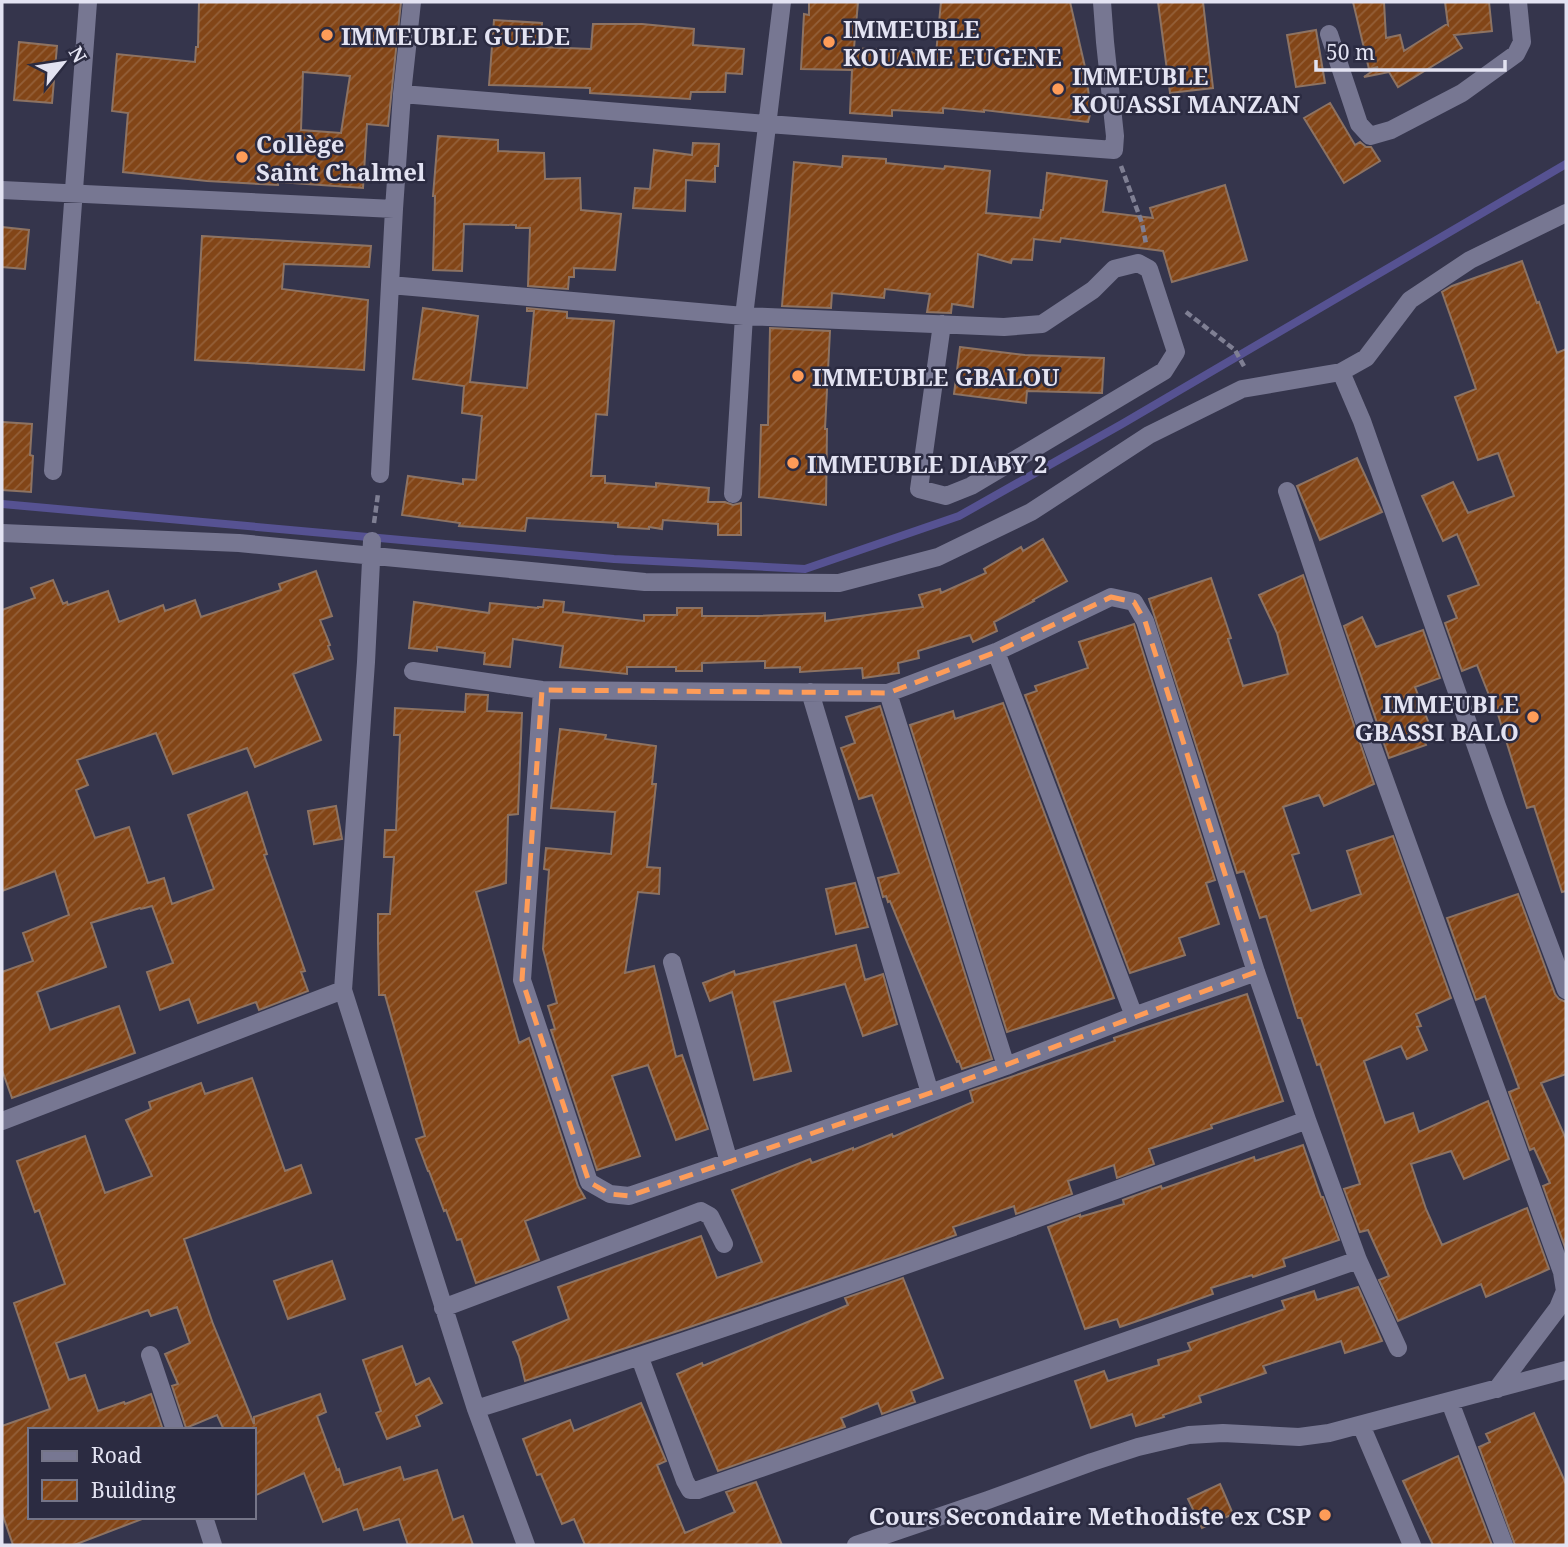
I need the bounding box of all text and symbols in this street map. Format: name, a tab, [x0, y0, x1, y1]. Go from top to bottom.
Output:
place label: IMMEUBLE KOUAME EUGENE	[843, 12, 1062, 73]
place label: IMMEUBLE GUEDE	[341, 19, 570, 52]
marker: IMMEUBLE GUEDE	[319, 27, 335, 43]
north arrow	[28, 28, 98, 98]
scale bar	[1316, 28, 1505, 72]
marker: IMMEUBLE KOUAME EUGENE	[821, 34, 837, 50]
text: 50 m	[1326, 38, 1375, 66]
text: N	[63, 42, 93, 68]
place label: IMMEUBLE KOUASSI MANZAN	[1072, 59, 1300, 120]
marker: IMMEUBLE KOUASSI MANZAN	[1050, 81, 1066, 97]
place label: Collège Saint Chalmel	[256, 127, 426, 188]
marker: Collège Saint Chalmel	[234, 149, 250, 165]
place label: IMMEUBLE GBALOU	[812, 360, 1059, 393]
marker: IMMEUBLE GBALOU	[790, 368, 806, 384]
place label: IMMEUBLE DIABY 2	[807, 447, 1047, 480]
marker: IMMEUBLE DIABY 2	[785, 455, 801, 471]
place label: IMMEUBLE GBASSI BALO	[1355, 687, 1519, 748]
marker: IMMEUBLE GBASSI BALO	[1525, 709, 1541, 725]
legend	[28, 1428, 256, 1519]
text: Road	[91, 1441, 142, 1469]
text: Building	[91, 1476, 176, 1504]
place label: Cours Secondaire Methodiste ex CSP	[869, 1499, 1311, 1532]
marker: Cours Secondaire Methodiste ex CSP	[1317, 1507, 1333, 1523]

